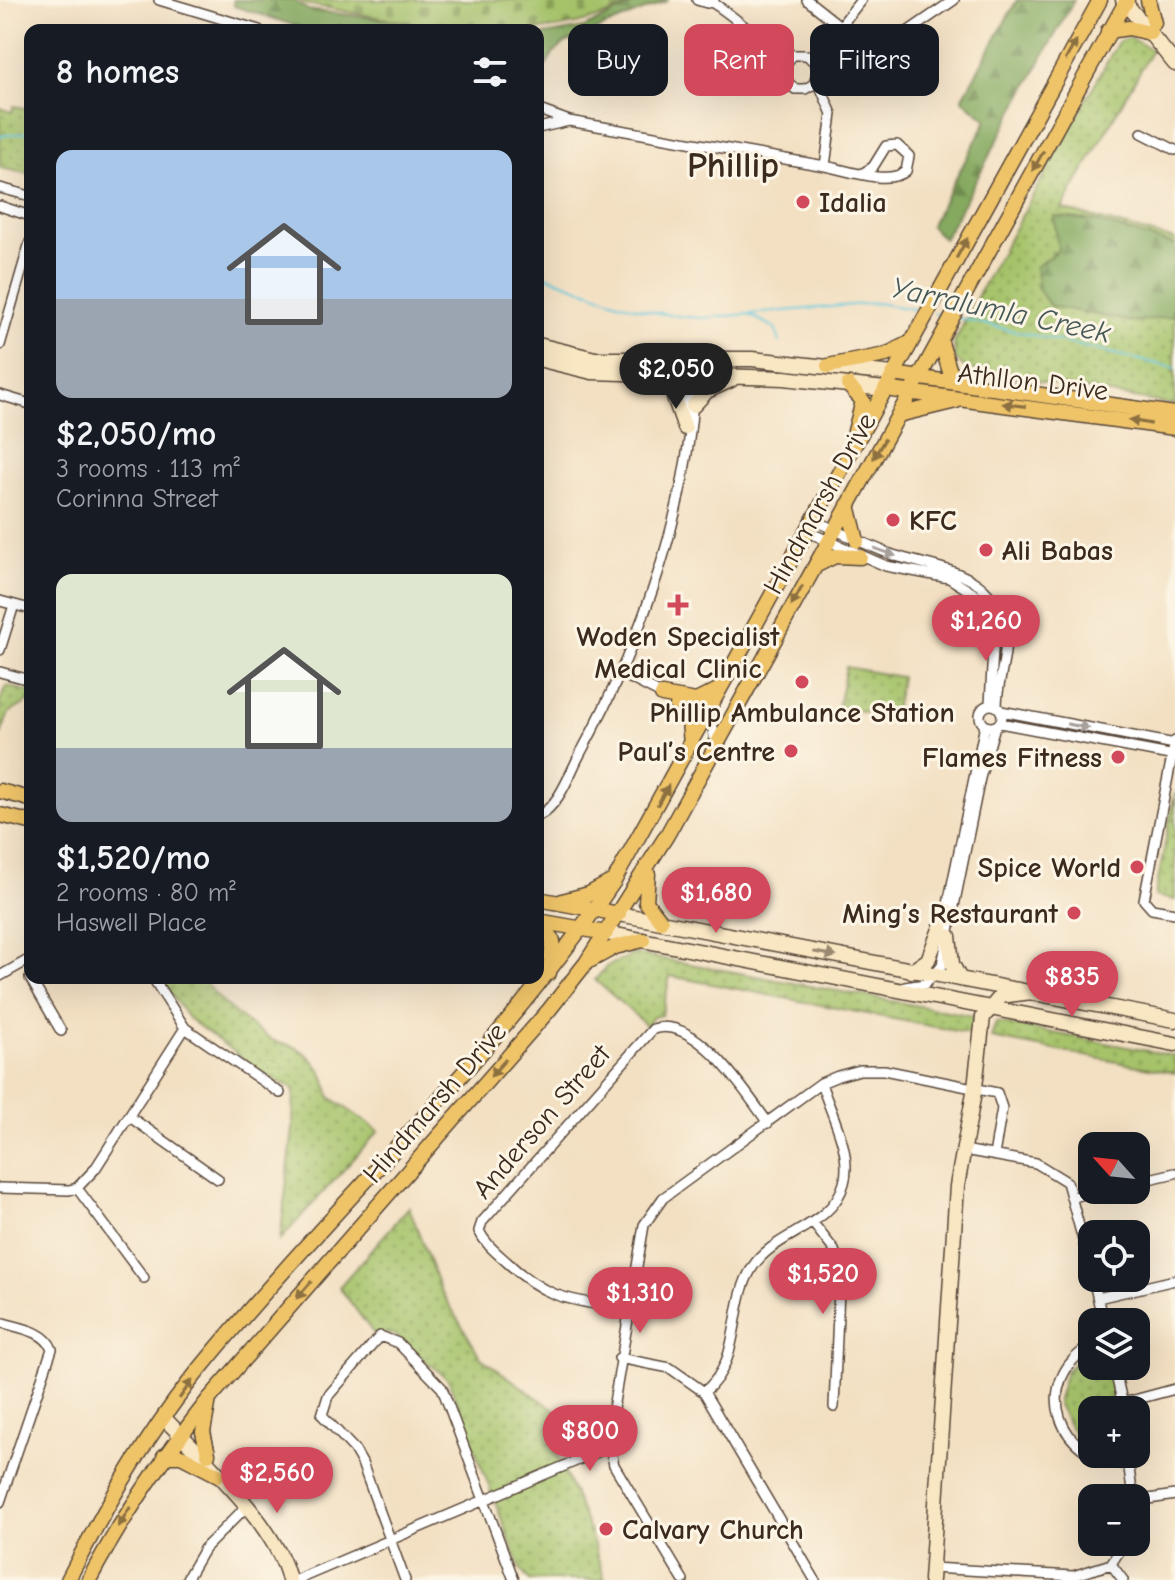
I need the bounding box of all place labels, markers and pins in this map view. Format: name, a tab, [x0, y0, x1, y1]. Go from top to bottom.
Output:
place label: Idalia	[819, 187, 887, 219]
marker: Idalia	[794, 193, 812, 211]
pin: $2,050	[611, 343, 741, 411]
place label: KFC	[909, 505, 957, 537]
marker: KFC	[884, 511, 902, 529]
place label: Ali Babas	[1002, 535, 1113, 567]
marker: Ali Babas	[977, 541, 995, 559]
marker: Woden Specialist Medical Clinic	[667, 594, 689, 616]
pin: $1,260	[921, 595, 1051, 663]
place label: Woden Specialist Medical Clinic	[577, 621, 780, 685]
marker: Phillip Ambulance Station	[793, 673, 811, 691]
place label: Phillip Ambulance Station	[649, 697, 955, 729]
place label: Paul’s Centre	[617, 736, 775, 768]
marker: Paul’s Centre	[782, 742, 800, 760]
place label: Flames Fitness	[922, 742, 1102, 774]
marker: Flames Fitness	[1109, 748, 1127, 766]
place label: Spice World	[978, 852, 1121, 884]
marker: Spice World	[1128, 858, 1146, 876]
pin: $1,680	[651, 867, 781, 935]
place label: Ming’s Restaurant	[842, 898, 1059, 930]
marker: Ming’s Restaurant	[1065, 904, 1083, 922]
pin: $835	[1025, 951, 1119, 1019]
pin: $1,520	[758, 1248, 888, 1316]
pin: $1,310	[575, 1267, 705, 1335]
pin: $800	[543, 1405, 637, 1473]
pin: $2,560	[212, 1447, 342, 1515]
place label: Calvary Church	[622, 1514, 804, 1546]
marker: Calvary Church	[597, 1520, 615, 1538]

